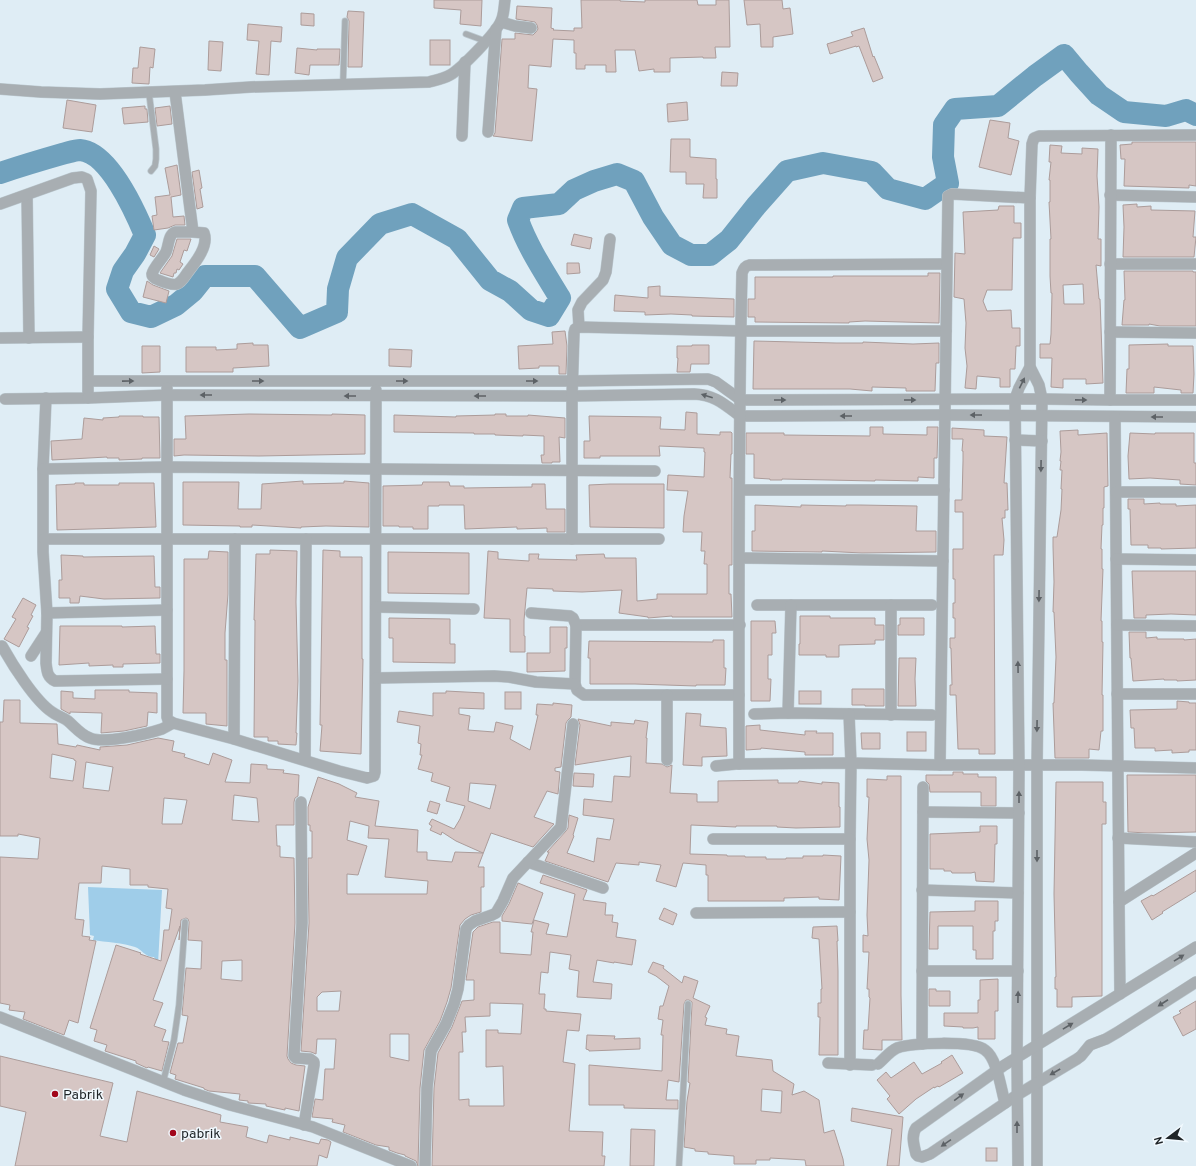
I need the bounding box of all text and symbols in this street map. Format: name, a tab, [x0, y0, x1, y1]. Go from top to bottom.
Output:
one-way arrow	[1019, 377, 1025, 388]
one-way arrow	[122, 378, 135, 384]
one-way arrow	[252, 378, 265, 384]
one-way arrow	[396, 378, 409, 384]
one-way arrow	[526, 378, 539, 384]
one-way arrow	[199, 392, 212, 398]
one-way arrow	[343, 393, 356, 399]
one-way arrow	[473, 393, 486, 399]
one-way arrow	[701, 393, 713, 399]
one-way arrow	[904, 396, 916, 403]
one-way arrow	[774, 397, 787, 403]
one-way arrow	[1075, 397, 1088, 403]
one-way arrow	[969, 412, 982, 418]
one-way arrow	[839, 413, 852, 419]
one-way arrow	[1150, 414, 1163, 420]
one-way arrow	[1038, 460, 1044, 473]
one-way arrow	[1036, 590, 1042, 603]
one-way arrow	[1015, 660, 1021, 673]
one-way arrow	[1034, 720, 1041, 732]
one-way arrow	[1016, 790, 1022, 803]
one-way arrow	[1034, 850, 1040, 863]
one-way arrow	[1174, 954, 1184, 962]
one-way arrow	[1014, 991, 1021, 1003]
one-way arrow	[1158, 999, 1168, 1007]
one-way arrow	[1062, 1023, 1074, 1030]
one-way arrow	[1049, 1069, 1061, 1076]
place label: Pabrik	[63, 1087, 103, 1104]
marker: Pabrik	[50, 1089, 60, 1099]
one-way arrow	[954, 1093, 965, 1101]
north arrow	[1148, 1118, 1188, 1158]
one-way arrow	[1014, 1121, 1021, 1133]
place label: pabrik	[181, 1126, 221, 1143]
marker: pabrik	[168, 1128, 178, 1138]
text: N	[1152, 1135, 1167, 1146]
one-way arrow	[941, 1139, 951, 1147]

